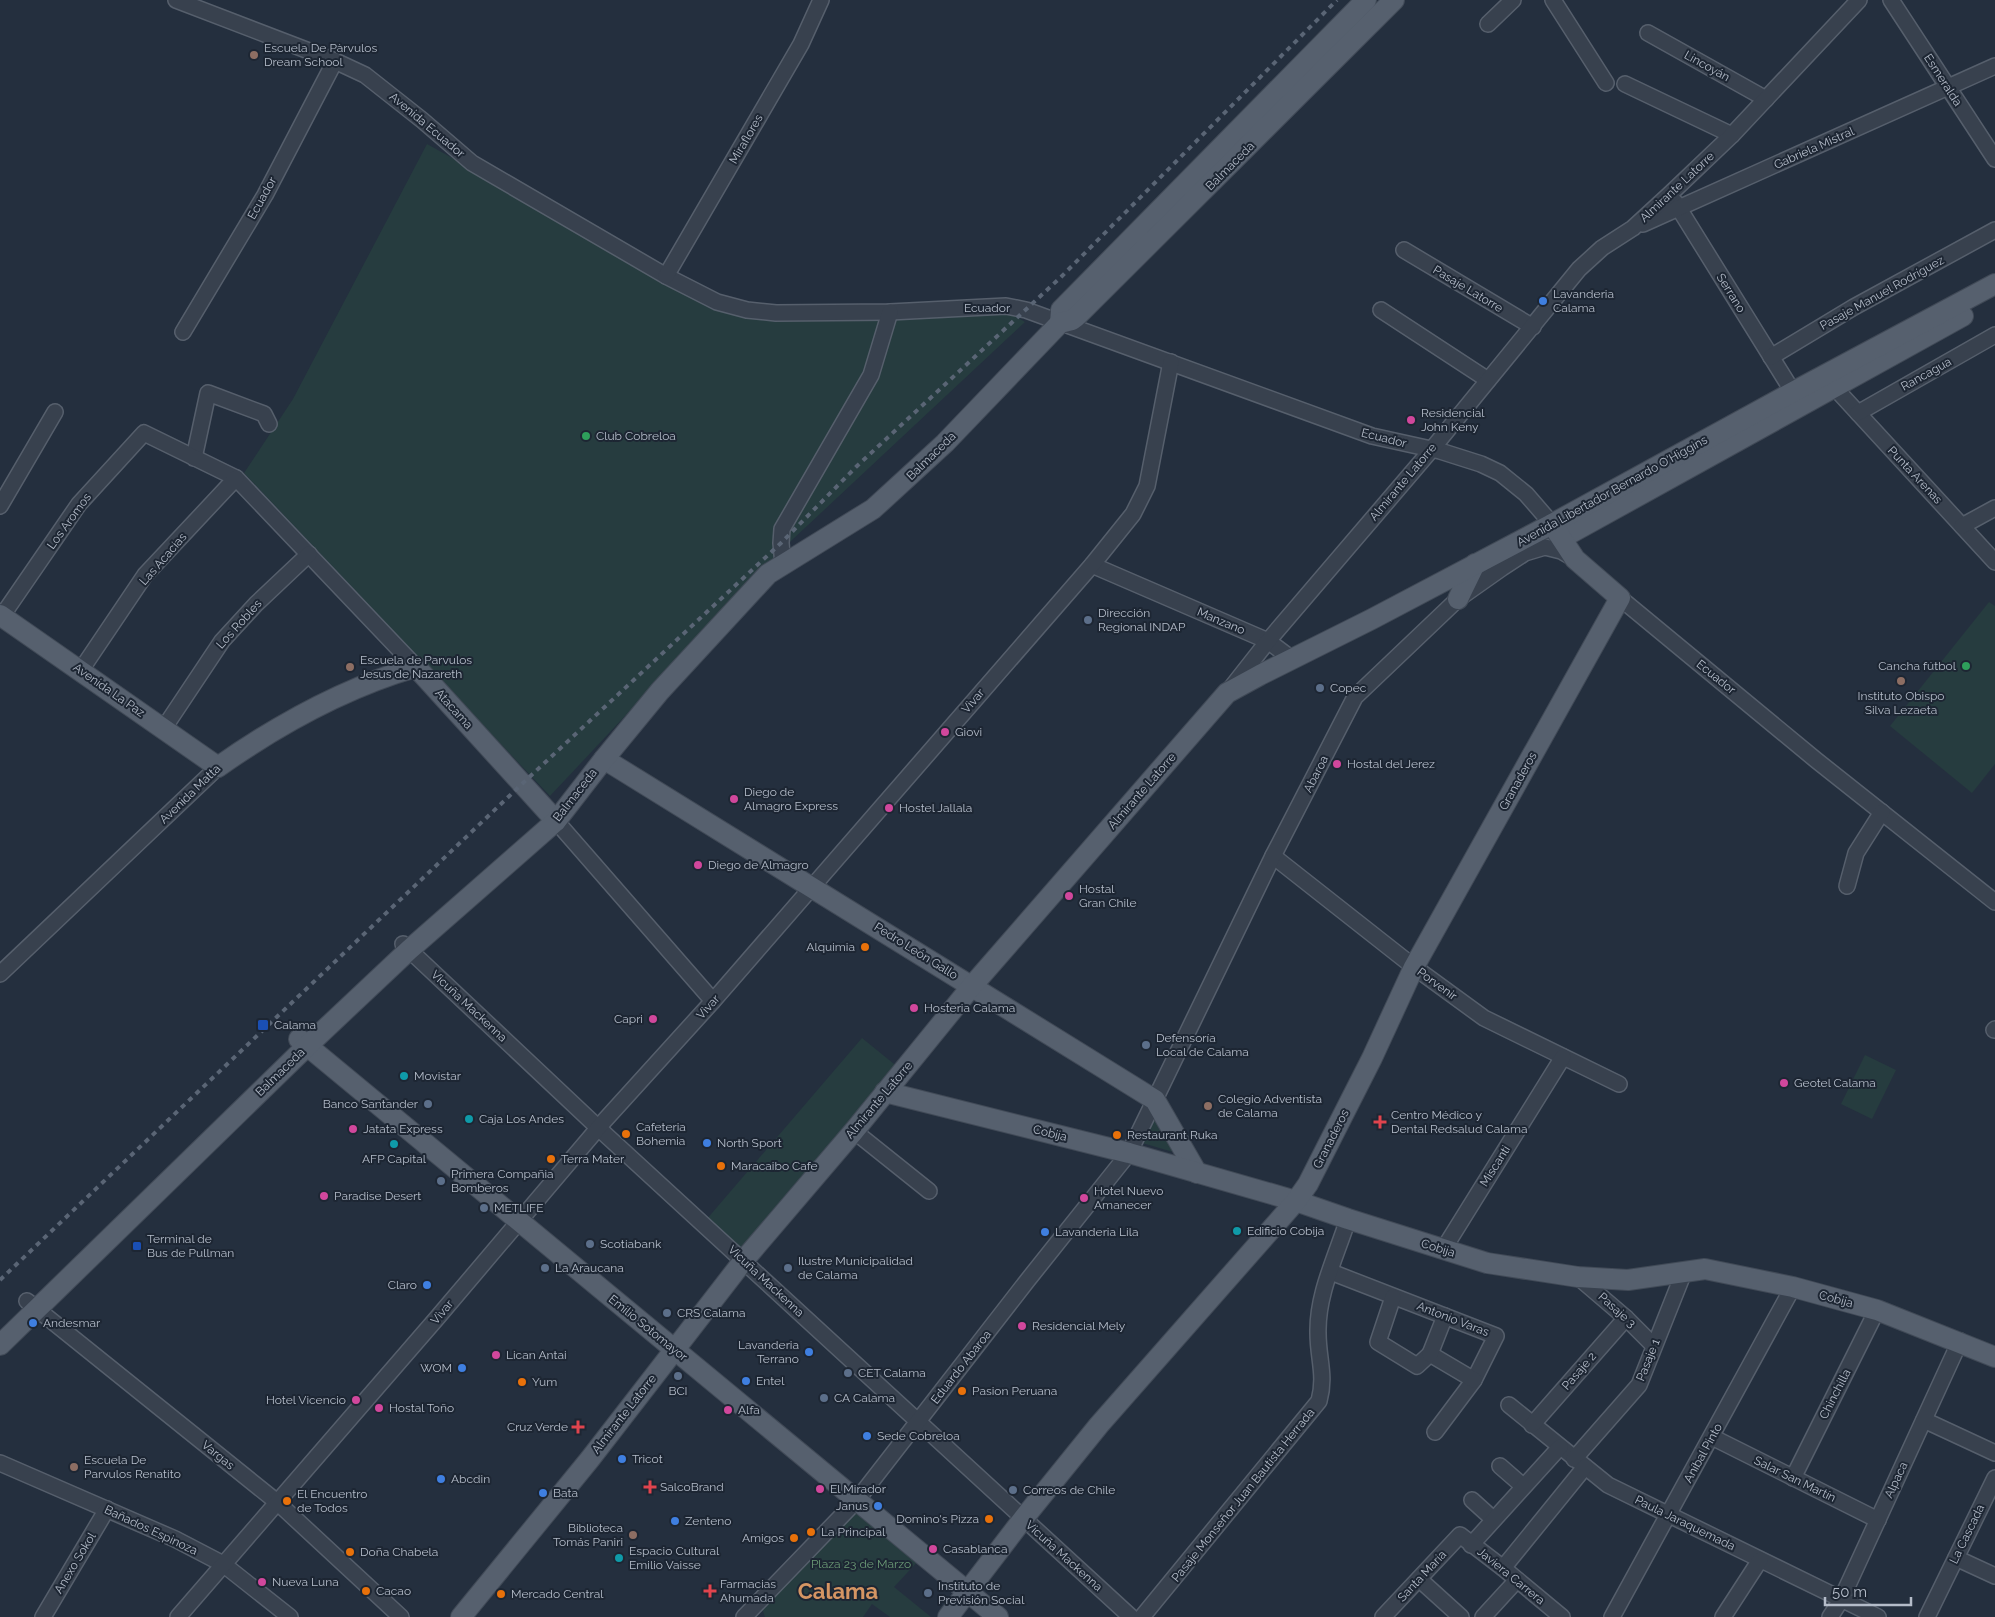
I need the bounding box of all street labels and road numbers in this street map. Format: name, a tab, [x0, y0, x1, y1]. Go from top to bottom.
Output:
street label: Lincoyán	[1682, 48, 1732, 84]
street label: Esmeralda	[1921, 51, 1965, 109]
street label: Avenida Ecuador	[387, 89, 468, 161]
street label: Miraflores	[726, 112, 766, 166]
street label: Gabriela Mistral	[1772, 124, 1857, 172]
street label: Balmaceda	[1203, 139, 1257, 193]
street label: Almirante Latorre	[1637, 149, 1717, 225]
street label: Ecuador	[245, 174, 280, 222]
street label: Pasaje Manuel Rodríguez	[1818, 253, 1947, 333]
street label: Pasaje Latorre	[1431, 263, 1505, 315]
street label: Serrano	[1714, 271, 1748, 315]
street label: Ecuador	[964, 301, 1011, 315]
street label: Rancagua	[1898, 354, 1954, 394]
street label: Ecuador	[1360, 426, 1409, 451]
street label: Balmaceda	[903, 429, 959, 483]
street label: Avenida Libertador Bernardo O'Higgins	[1514, 433, 1710, 549]
street label: Almirante Latorre	[1367, 441, 1439, 523]
street label: Punta Arenas	[1885, 443, 1945, 507]
street label: Los Aromos	[44, 490, 94, 552]
street label: Las Acacias	[137, 530, 190, 588]
street label: Los Robles	[213, 596, 265, 651]
street label: Manzano	[1195, 605, 1247, 637]
street label: Ecuador	[1694, 657, 1739, 697]
street label: Avenida La Paz	[71, 660, 148, 720]
street label: Vivar	[959, 685, 988, 716]
street label: Atacama	[432, 686, 476, 732]
street label: Granaderos	[1496, 749, 1540, 813]
street label: Almirante Latorre	[1105, 750, 1179, 832]
street label: Abaroa	[1301, 753, 1331, 795]
street label: Avenida Matta	[157, 761, 223, 827]
street label: Balmaceda	[550, 766, 600, 824]
street label: Pedro León Gallo	[872, 920, 960, 982]
street label: Porvenir	[1414, 965, 1460, 1004]
street label: Vicuña Mackenna	[428, 967, 510, 1045]
street label: Vivar	[694, 991, 723, 1022]
street label: Balmaceda	[252, 1045, 308, 1099]
street label: Almirante Latorre	[843, 1059, 915, 1141]
street label: Granaderos	[1310, 1107, 1352, 1171]
street label: Cobija	[1032, 1122, 1068, 1144]
street label: Miscanti	[1477, 1143, 1513, 1189]
street label: Cobija	[1419, 1236, 1457, 1260]
street label: Vicuña Mackenna	[725, 1242, 807, 1320]
street label: Cobija	[1817, 1288, 1855, 1310]
street label: Pasaje 3	[1595, 1290, 1639, 1330]
street label: Emilio Sotomayor	[606, 1292, 691, 1365]
street label: Vivar	[428, 1296, 457, 1327]
street label: Antonio Varas	[1415, 1299, 1491, 1339]
street label: Eduardo Abaroa	[928, 1327, 994, 1407]
street label: Pasaje 1	[1633, 1337, 1663, 1383]
street label: Pasaje 2	[1559, 1349, 1599, 1393]
street label: Chinchilla	[1816, 1367, 1854, 1421]
street label: Almirante Latorre	[589, 1372, 659, 1456]
street label: Pasaje Monseñor Juan Bautista Herrada	[1169, 1405, 1317, 1585]
street label: Aníbal Pinto	[1681, 1421, 1725, 1485]
street label: Vargas	[199, 1438, 237, 1472]
street label: Salar San Martín	[1752, 1453, 1838, 1505]
street label: Alpaca	[1882, 1460, 1910, 1500]
street label: Paula Jaraquemada	[1633, 1493, 1737, 1553]
street label: Bañados Espinoza	[102, 1502, 200, 1558]
street label: La Cascada	[1947, 1502, 1987, 1566]
street label: Vicuña Mackenna	[1023, 1518, 1105, 1594]
street label: Anexo Sokol	[51, 1529, 99, 1596]
street label: Javiera Carrera	[1474, 1545, 1548, 1607]
street label: Santa María	[1395, 1548, 1449, 1604]

